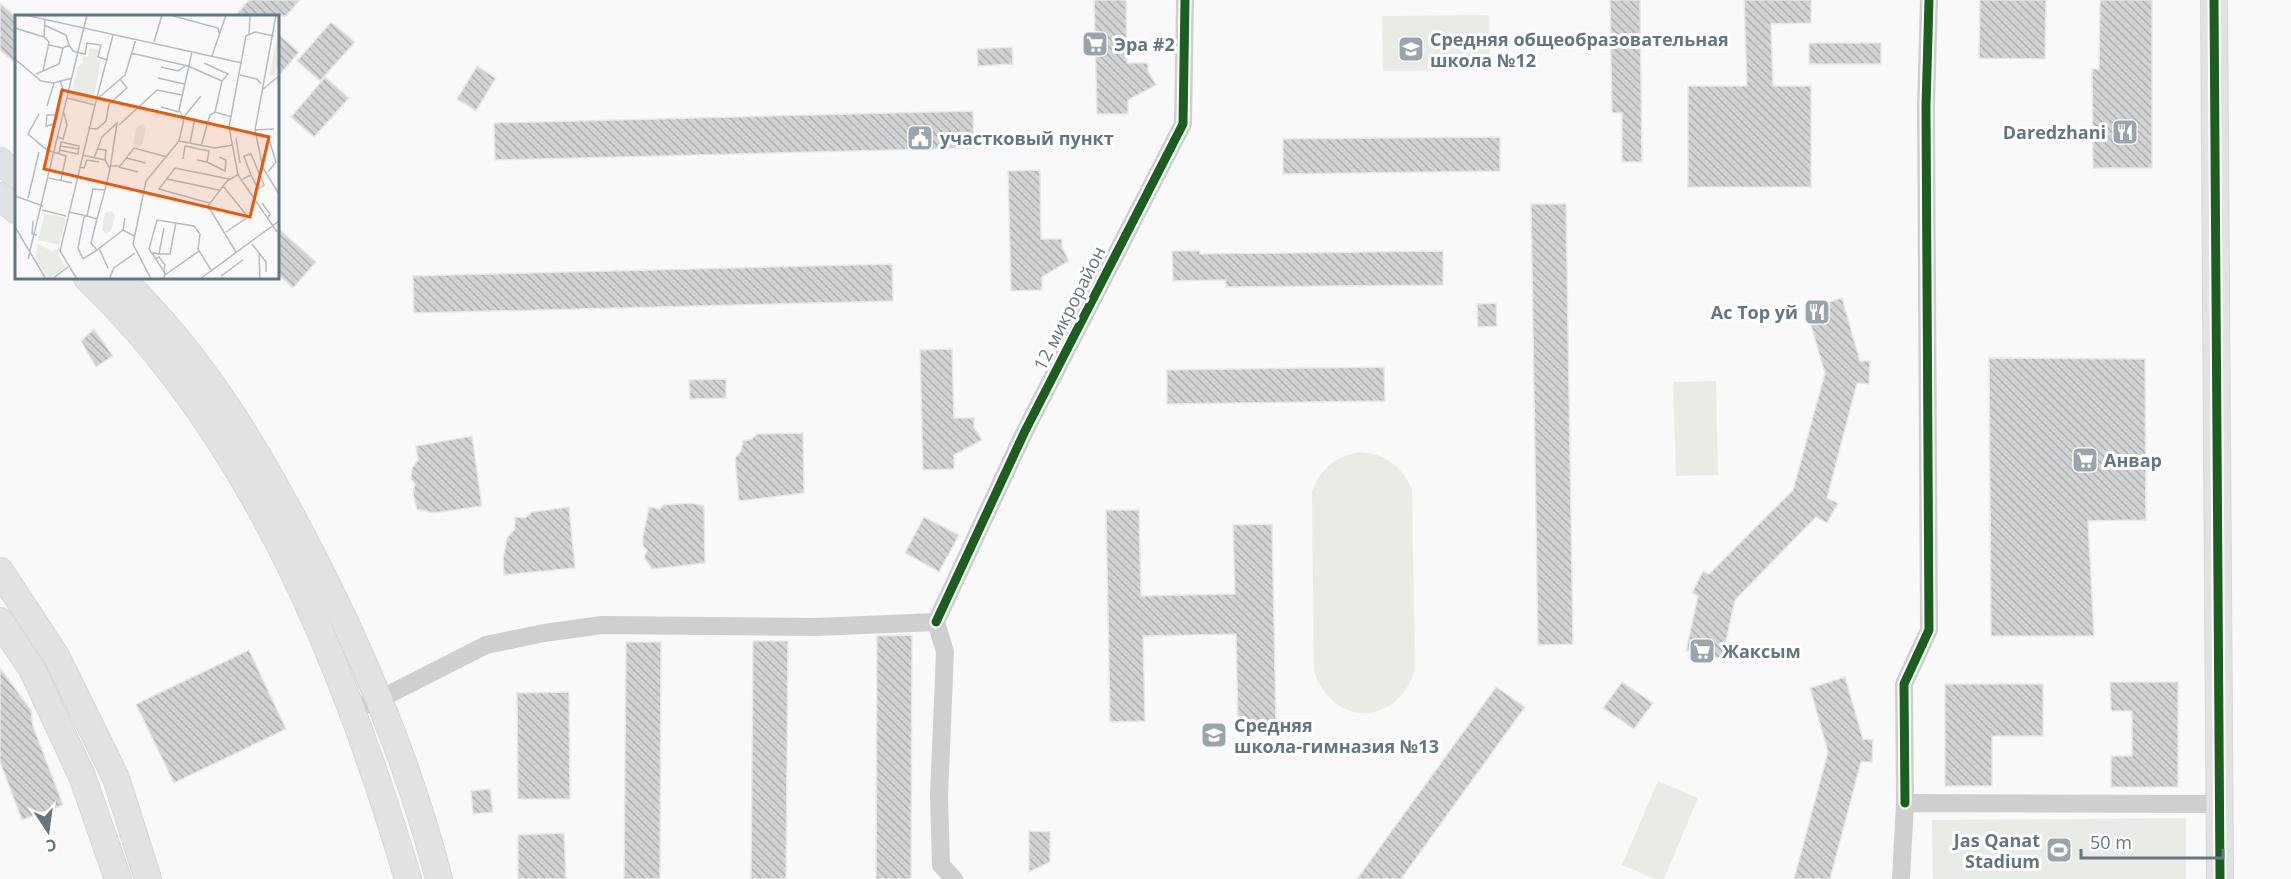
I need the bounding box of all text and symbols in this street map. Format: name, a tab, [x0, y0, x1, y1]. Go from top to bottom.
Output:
inset map	[15, 15, 279, 279]
place label: Средняя общеобразовательная школа №12	[1430, 27, 1729, 72]
supermarket icon: Эра #2	[1080, 29, 1110, 59]
place label: Эра #2	[1114, 32, 1175, 56]
school or university icon: Средняя общеобразовательная школа №12	[1396, 34, 1426, 64]
restaurant icon: Daredzhani	[2110, 117, 2140, 147]
place label: Daredzhani	[2003, 120, 2106, 144]
public building icon: участковый пункт	[905, 123, 935, 153]
place label: участковый пункт	[940, 126, 1114, 150]
street label: 12 микрорайон	[1027, 242, 1111, 374]
restaurant icon: Ас Тор уй	[1802, 297, 1832, 327]
place label: Ас Тор уй	[1711, 300, 1798, 324]
supermarket icon: Анвар	[2070, 445, 2100, 475]
place label: Анвар	[2104, 448, 2162, 472]
supermarket icon: Жаксым	[1687, 636, 1717, 666]
place label: Жаксым	[1722, 639, 1801, 663]
place label: Средняя школа-гимназия №13	[1234, 713, 1439, 758]
school or university icon: Средняя школа-гимназия №13	[1199, 720, 1229, 750]
north arrow	[18, 801, 78, 861]
scale bar	[2081, 822, 2224, 860]
place label: Jas Qanat Stadium	[1952, 828, 2040, 873]
text: 50 m	[2090, 830, 2132, 854]
text: С	[44, 834, 59, 857]
sports icon: Jas Qanat Stadium	[2044, 835, 2074, 865]

